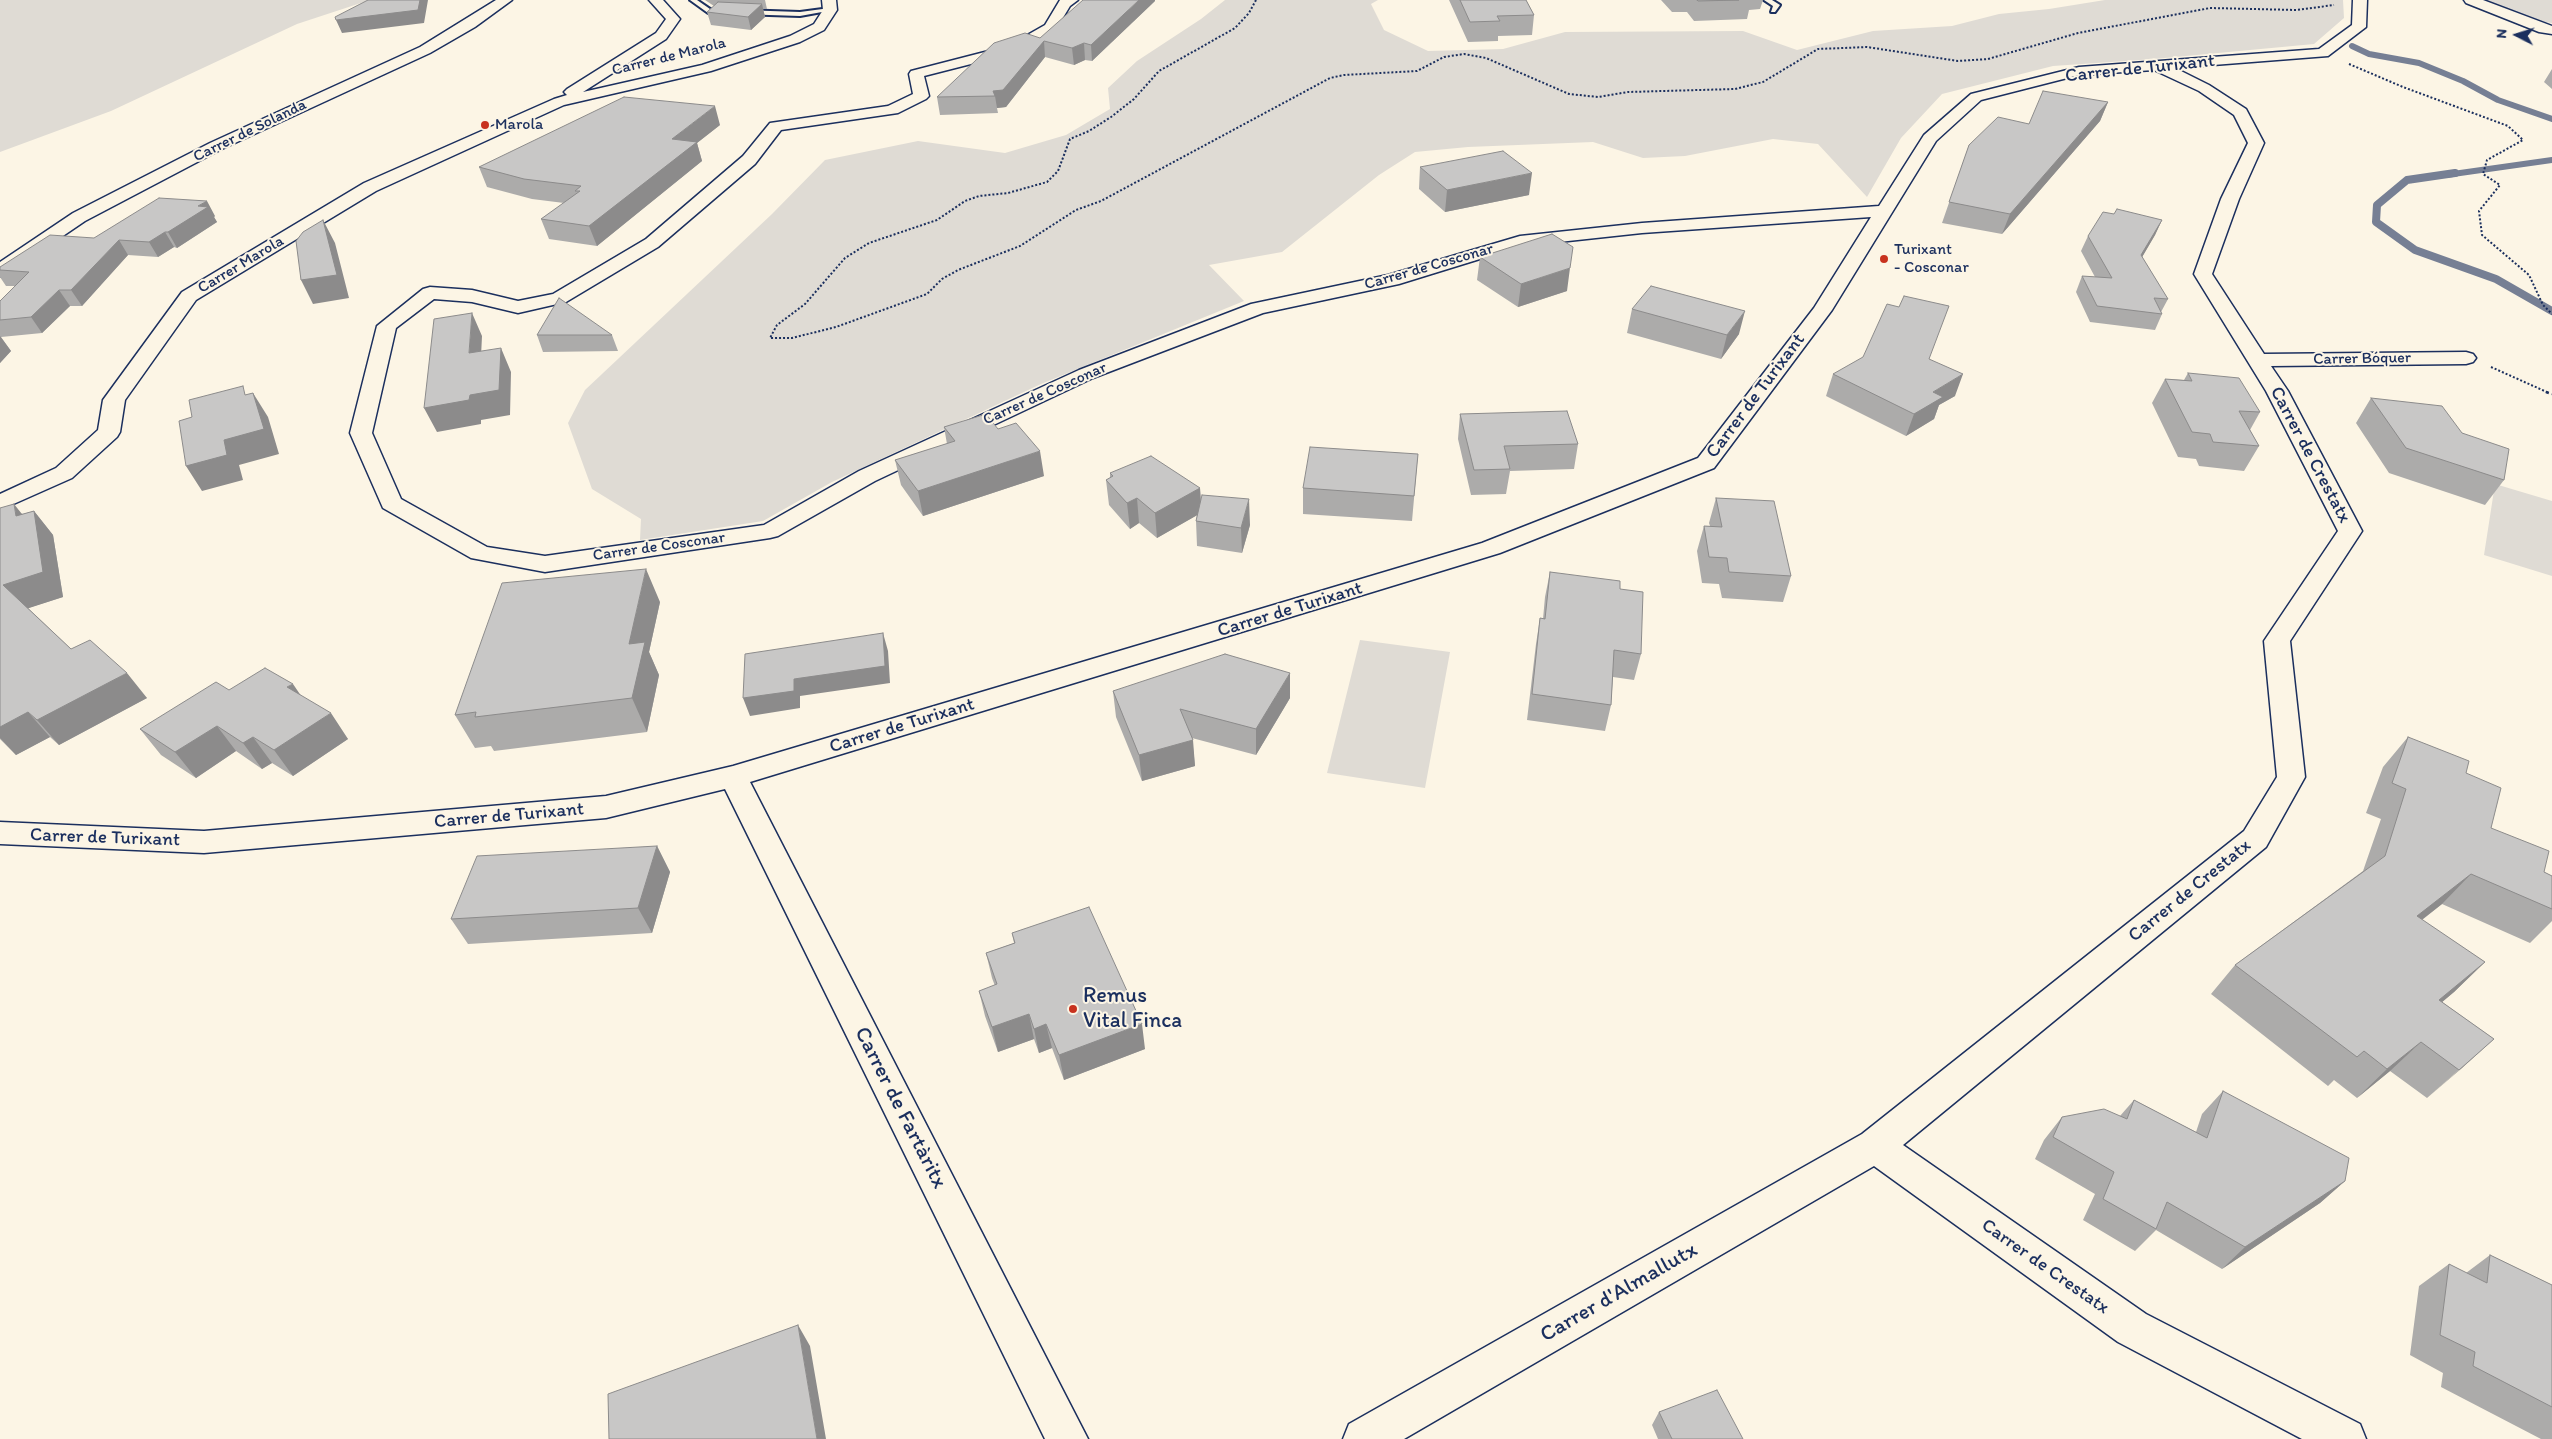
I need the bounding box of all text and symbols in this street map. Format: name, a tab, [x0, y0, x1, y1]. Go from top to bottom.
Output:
north arrow	[2492, 10, 2542, 60]
text: N	[2493, 28, 2510, 39]
street label: Carrer de Marola	[610, 34, 728, 80]
street label: Carrer de Turixant	[2064, 50, 2216, 88]
street label: Carrer de Solanda	[190, 95, 310, 167]
place label: Marola	[495, 115, 543, 135]
marker: Marola	[479, 119, 491, 131]
street label: Carrer Marola	[195, 232, 287, 298]
street label: Carrer de Cosconar	[1362, 239, 1496, 295]
place label: Turixant - Cosconar	[1894, 240, 1969, 278]
marker: Turixant - Cosconar	[1878, 253, 1890, 265]
street label: Carrer de Turixant	[1702, 329, 1810, 463]
street label: Carrer Bóquer	[2313, 349, 2411, 369]
street label: Carrer de Cosconar	[980, 358, 1110, 430]
street label: Carrer de Crestatx	[2264, 383, 2356, 527]
street label: Carrer de Cosconar	[592, 528, 726, 566]
street label: Carrer de Turixant	[1215, 577, 1365, 643]
street label: Carrer de Turixant	[827, 693, 977, 759]
street label: Carrer de Turixant	[433, 798, 585, 834]
street label: Carrer de Turixant	[29, 824, 181, 852]
street label: Carrer de Crestatx	[2124, 835, 2256, 947]
place label: Remus Vital Finca	[1083, 983, 1182, 1034]
marker: Remus Vital Finca	[1067, 1003, 1079, 1015]
street label: Carrer de Fartàritx	[848, 1023, 952, 1193]
street label: Carrer de Crestatx	[1977, 1214, 2113, 1320]
street label: Carrer d'Almallutx	[1536, 1237, 1702, 1349]

